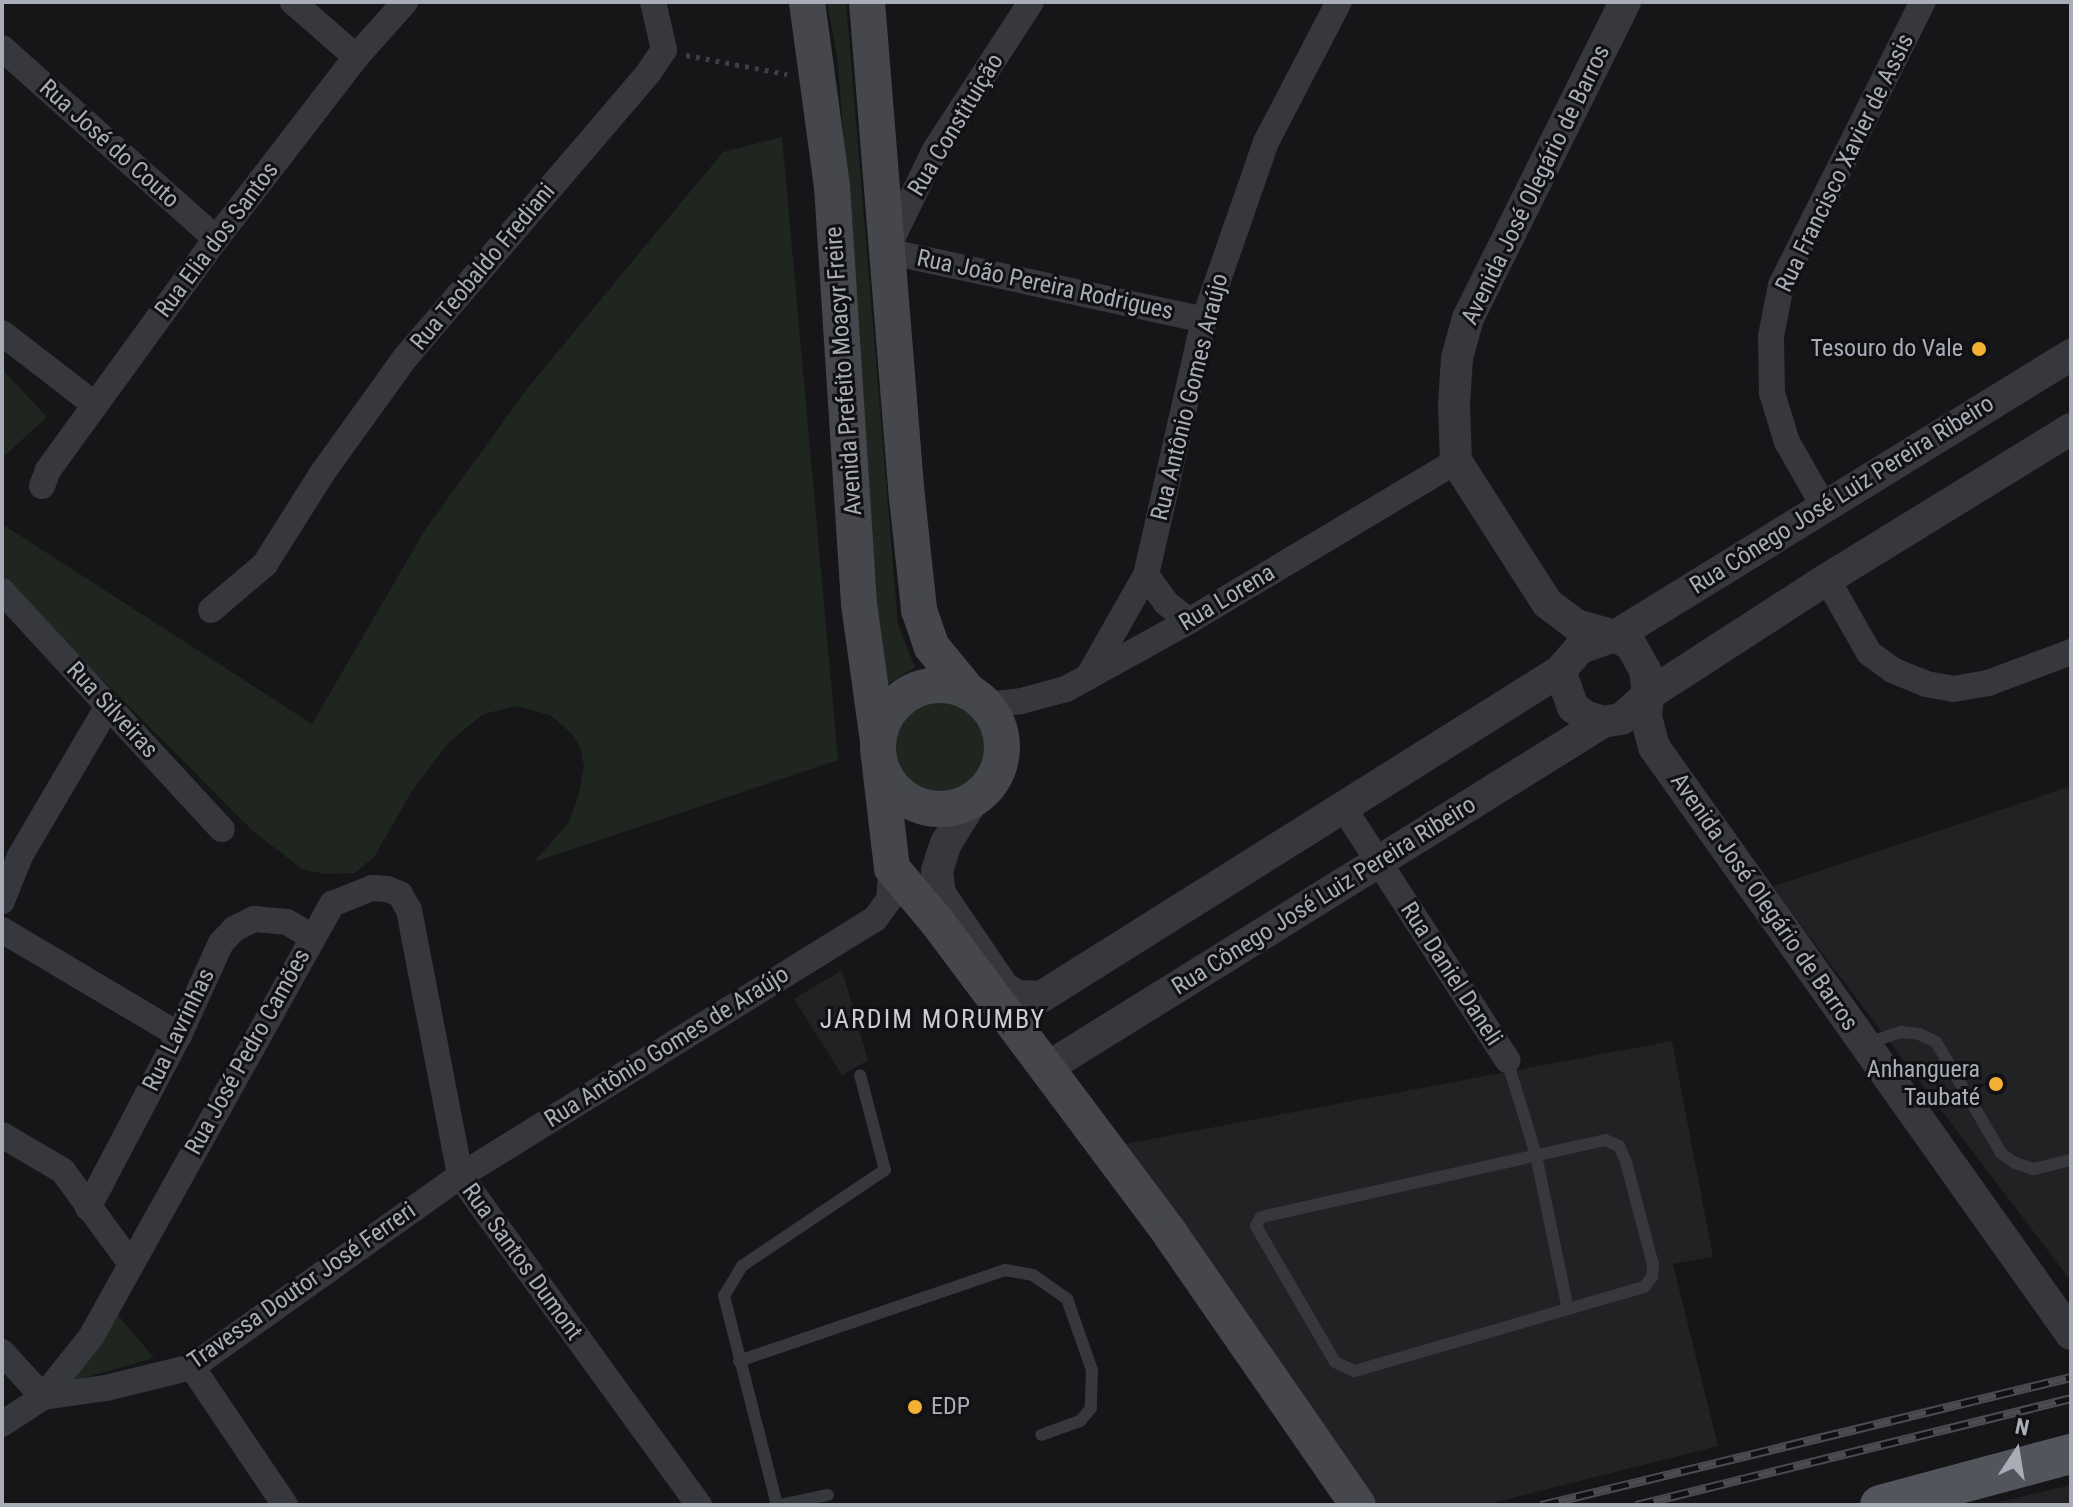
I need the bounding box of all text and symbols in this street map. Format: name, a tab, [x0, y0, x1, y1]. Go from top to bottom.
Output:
street label: Rua Francisco Xavier de Assis	[1770, 29, 1920, 297]
street label: Avenida José Olegário de Barros	[1456, 40, 1616, 330]
street label: Rua Constituição	[902, 49, 1010, 201]
street label: Rua José do Couto	[33, 74, 185, 214]
street label: Rua Elia dos Santos	[149, 157, 285, 323]
street label: Rua Teobaldo Frediani	[405, 177, 561, 357]
street label: Avenida Prefeito Moacyr Freire	[820, 225, 868, 517]
street label: Rua João Pereira Rodrigues	[914, 244, 1176, 326]
street label: Rua Antônio Gomes Araújo	[1145, 270, 1235, 524]
place label: Tesouro do Vale	[1811, 335, 1963, 363]
marker: Tesouro do Vale	[1970, 340, 1988, 358]
street label: Rua Cônego José Luiz Pereira Ribeiro	[1685, 389, 1999, 601]
street label: Rua Lorena	[1174, 558, 1280, 638]
street label: Rua Silveiras	[60, 656, 164, 764]
street label: Avenida José Olegário de Barros	[1664, 768, 1864, 1036]
street label: Rua Cônego José Luiz Pereira Ribeiro	[1167, 790, 1481, 1002]
street label: Rua Daniel Daneli	[1394, 897, 1508, 1051]
street label: Rua José Pedro Camões	[179, 944, 317, 1160]
street label: Rua Antônio Gomes de Araújo	[540, 960, 794, 1134]
street label: Rua Lavrinhas	[137, 964, 221, 1096]
district label: JARDIM MORUMBY	[820, 1004, 1046, 1036]
place label: Anhanguera Taubaté	[1867, 1056, 1980, 1112]
marker: Anhanguera Taubaté	[1987, 1075, 2005, 1093]
street label: Rua Santos Dumont	[456, 1178, 588, 1346]
street label: Travessa Doutor José Ferreri	[183, 1196, 421, 1376]
place label: EDP	[931, 1393, 970, 1421]
marker: EDP	[906, 1398, 924, 1416]
north arrow	[1977, 1411, 2057, 1491]
text: N	[2013, 1413, 2031, 1441]

